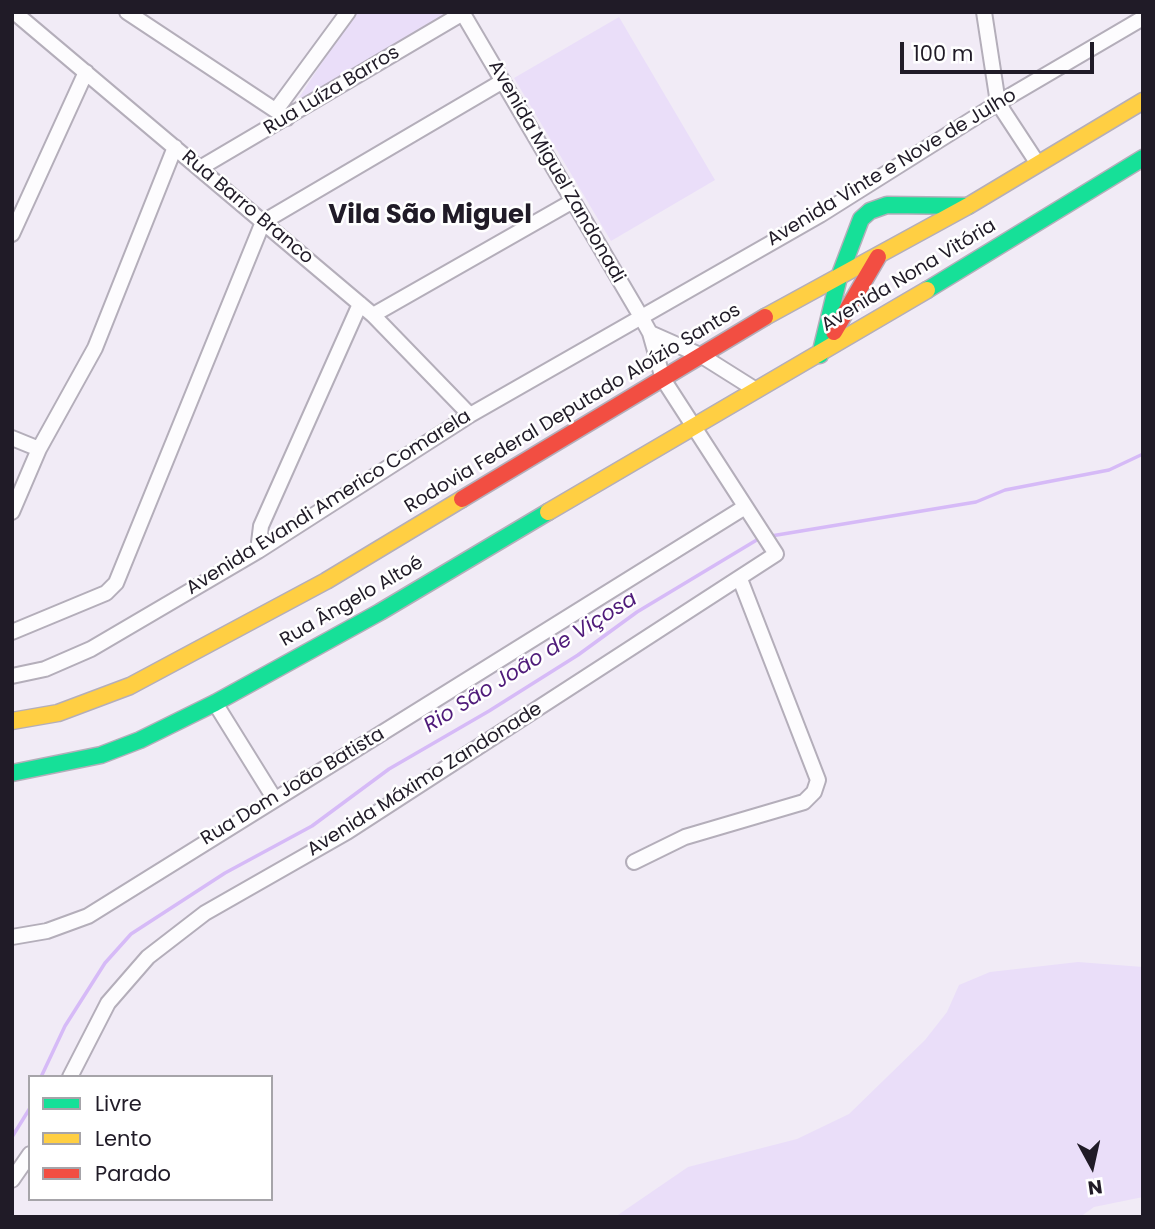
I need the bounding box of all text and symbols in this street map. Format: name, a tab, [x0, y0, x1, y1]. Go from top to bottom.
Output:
scale bar	[903, 28, 1097, 72]
text: 100 m	[913, 39, 973, 68]
street label: Rua Luíza Barros	[260, 42, 404, 140]
street label: Avenida Miguel Zandonadi	[483, 57, 629, 287]
street label: Avenida Vinte e Nove de Julho	[763, 84, 1021, 252]
street label: Rua Barro Branco	[176, 146, 318, 270]
district label: Vila São Miguel	[328, 200, 532, 232]
street label: Avenida Nona Vitória	[818, 215, 1000, 337]
street label: Rodovia Federal Deputado Aloízio Santos	[401, 299, 745, 519]
street label: Avenida Evandi Americo Comarela	[183, 406, 475, 600]
street label: Rua Ângelo Altoé	[276, 552, 428, 652]
water label: Rio São João de Viçosa	[420, 587, 642, 739]
street label: Avenida Máximo Zandonade	[303, 698, 547, 862]
street label: Rua Dom João Batista	[197, 723, 389, 851]
legend	[28, 1075, 273, 1201]
text: Livre	[95, 1089, 142, 1118]
text: Lento	[95, 1124, 152, 1153]
north arrow	[1057, 1131, 1127, 1201]
text: Parado	[95, 1159, 171, 1188]
text: N	[1086, 1173, 1104, 1202]

